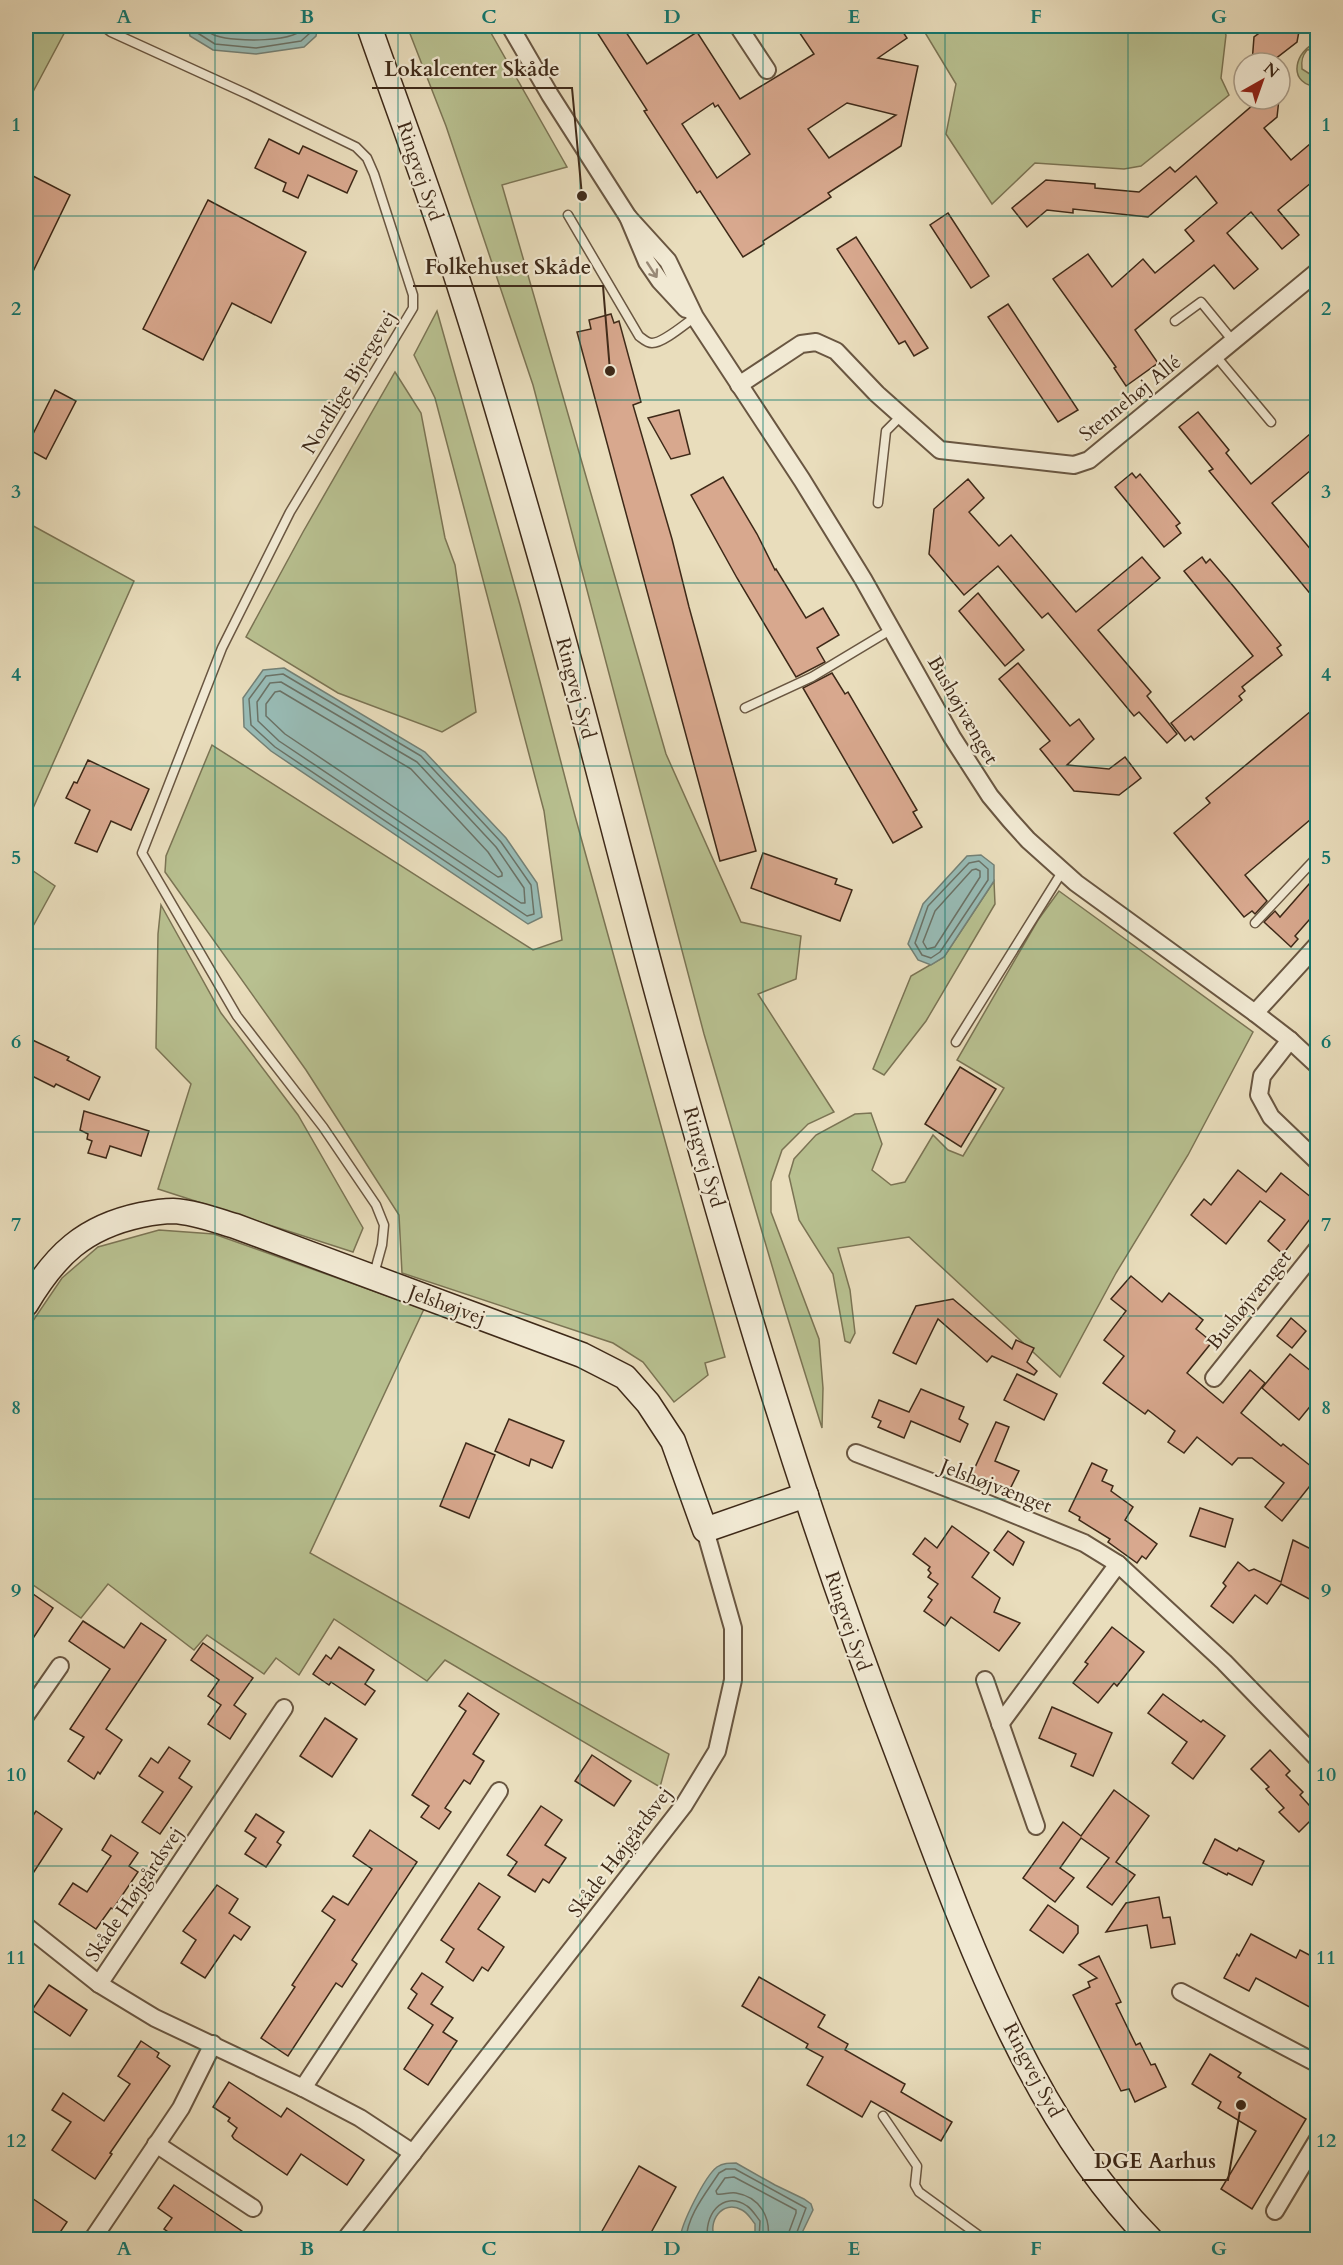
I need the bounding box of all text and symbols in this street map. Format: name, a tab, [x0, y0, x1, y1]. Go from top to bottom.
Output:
text: A	[116, 3, 132, 30]
text: B	[300, 3, 314, 30]
text: C	[481, 3, 497, 30]
text: D	[663, 3, 681, 30]
text: E	[848, 3, 860, 30]
text: F	[1030, 3, 1042, 30]
text: G	[1211, 3, 1227, 30]
callout: Lokalcenter Skåde	[372, 49, 572, 88]
north arrow	[1232, 51, 1292, 111]
text: Lokalcenter Skåde	[384, 55, 560, 84]
text: N	[1259, 57, 1283, 83]
text: 1	[11, 111, 21, 138]
text: 1	[1321, 111, 1331, 138]
street label: Ringvej Syd	[390, 118, 450, 225]
callout: Folkehuset Skåde	[413, 247, 603, 286]
text: Folkehuset Skåde	[425, 253, 591, 282]
one-way arrow	[647, 261, 659, 278]
text: 2	[11, 295, 21, 322]
text: 2	[1321, 295, 1331, 322]
street label: Nordlige Bjergevej	[295, 305, 403, 459]
street label: Stennehøj Allé	[1073, 348, 1187, 448]
text: 3	[11, 478, 21, 505]
text: 3	[1321, 478, 1331, 505]
street label: Ringvej Syd	[550, 635, 603, 742]
street label: Bushøjvænget	[921, 651, 1005, 770]
text: 4	[11, 661, 21, 688]
text: 4	[1321, 661, 1331, 688]
text: 5	[11, 844, 21, 871]
text: 5	[1321, 844, 1331, 871]
text: 6	[11, 1028, 21, 1055]
text: 6	[1321, 1028, 1331, 1055]
street label: Ringvej Syd	[677, 1104, 731, 1211]
text: 7	[11, 1211, 21, 1238]
text: 7	[1321, 1211, 1331, 1238]
street label: Bushøjvænget	[1201, 1244, 1298, 1355]
street label: Jelshøjvej	[402, 1278, 489, 1331]
text: 8	[11, 1394, 21, 1421]
text: 8	[1321, 1394, 1331, 1421]
street label: Jelshøjvænget	[934, 1451, 1056, 1520]
street label: Ringvej Syd	[818, 1568, 878, 1675]
text: 9	[11, 1577, 21, 1604]
text: 9	[1321, 1577, 1331, 1604]
text: 10	[6, 1761, 26, 1788]
text: 10	[1316, 1761, 1336, 1788]
street label: Skåde Højgårdsvej	[562, 1781, 678, 1923]
street label: Skåde Højgårdsvej	[79, 1821, 189, 1967]
text: 11	[6, 1944, 26, 1971]
text: 11	[1316, 1944, 1336, 1971]
street label: Ringvej Syd	[997, 2018, 1069, 2122]
text: 12	[6, 2127, 26, 2154]
text: 12	[1316, 2127, 1336, 2154]
callout: DGE Aarhus	[1082, 2141, 1228, 2180]
text: DGE Aarhus	[1094, 2147, 1216, 2176]
text: A	[116, 2235, 132, 2262]
text: B	[300, 2235, 314, 2262]
text: C	[481, 2235, 497, 2262]
text: D	[663, 2235, 681, 2262]
text: E	[848, 2235, 860, 2262]
text: F	[1030, 2235, 1042, 2262]
text: G	[1211, 2235, 1227, 2262]

